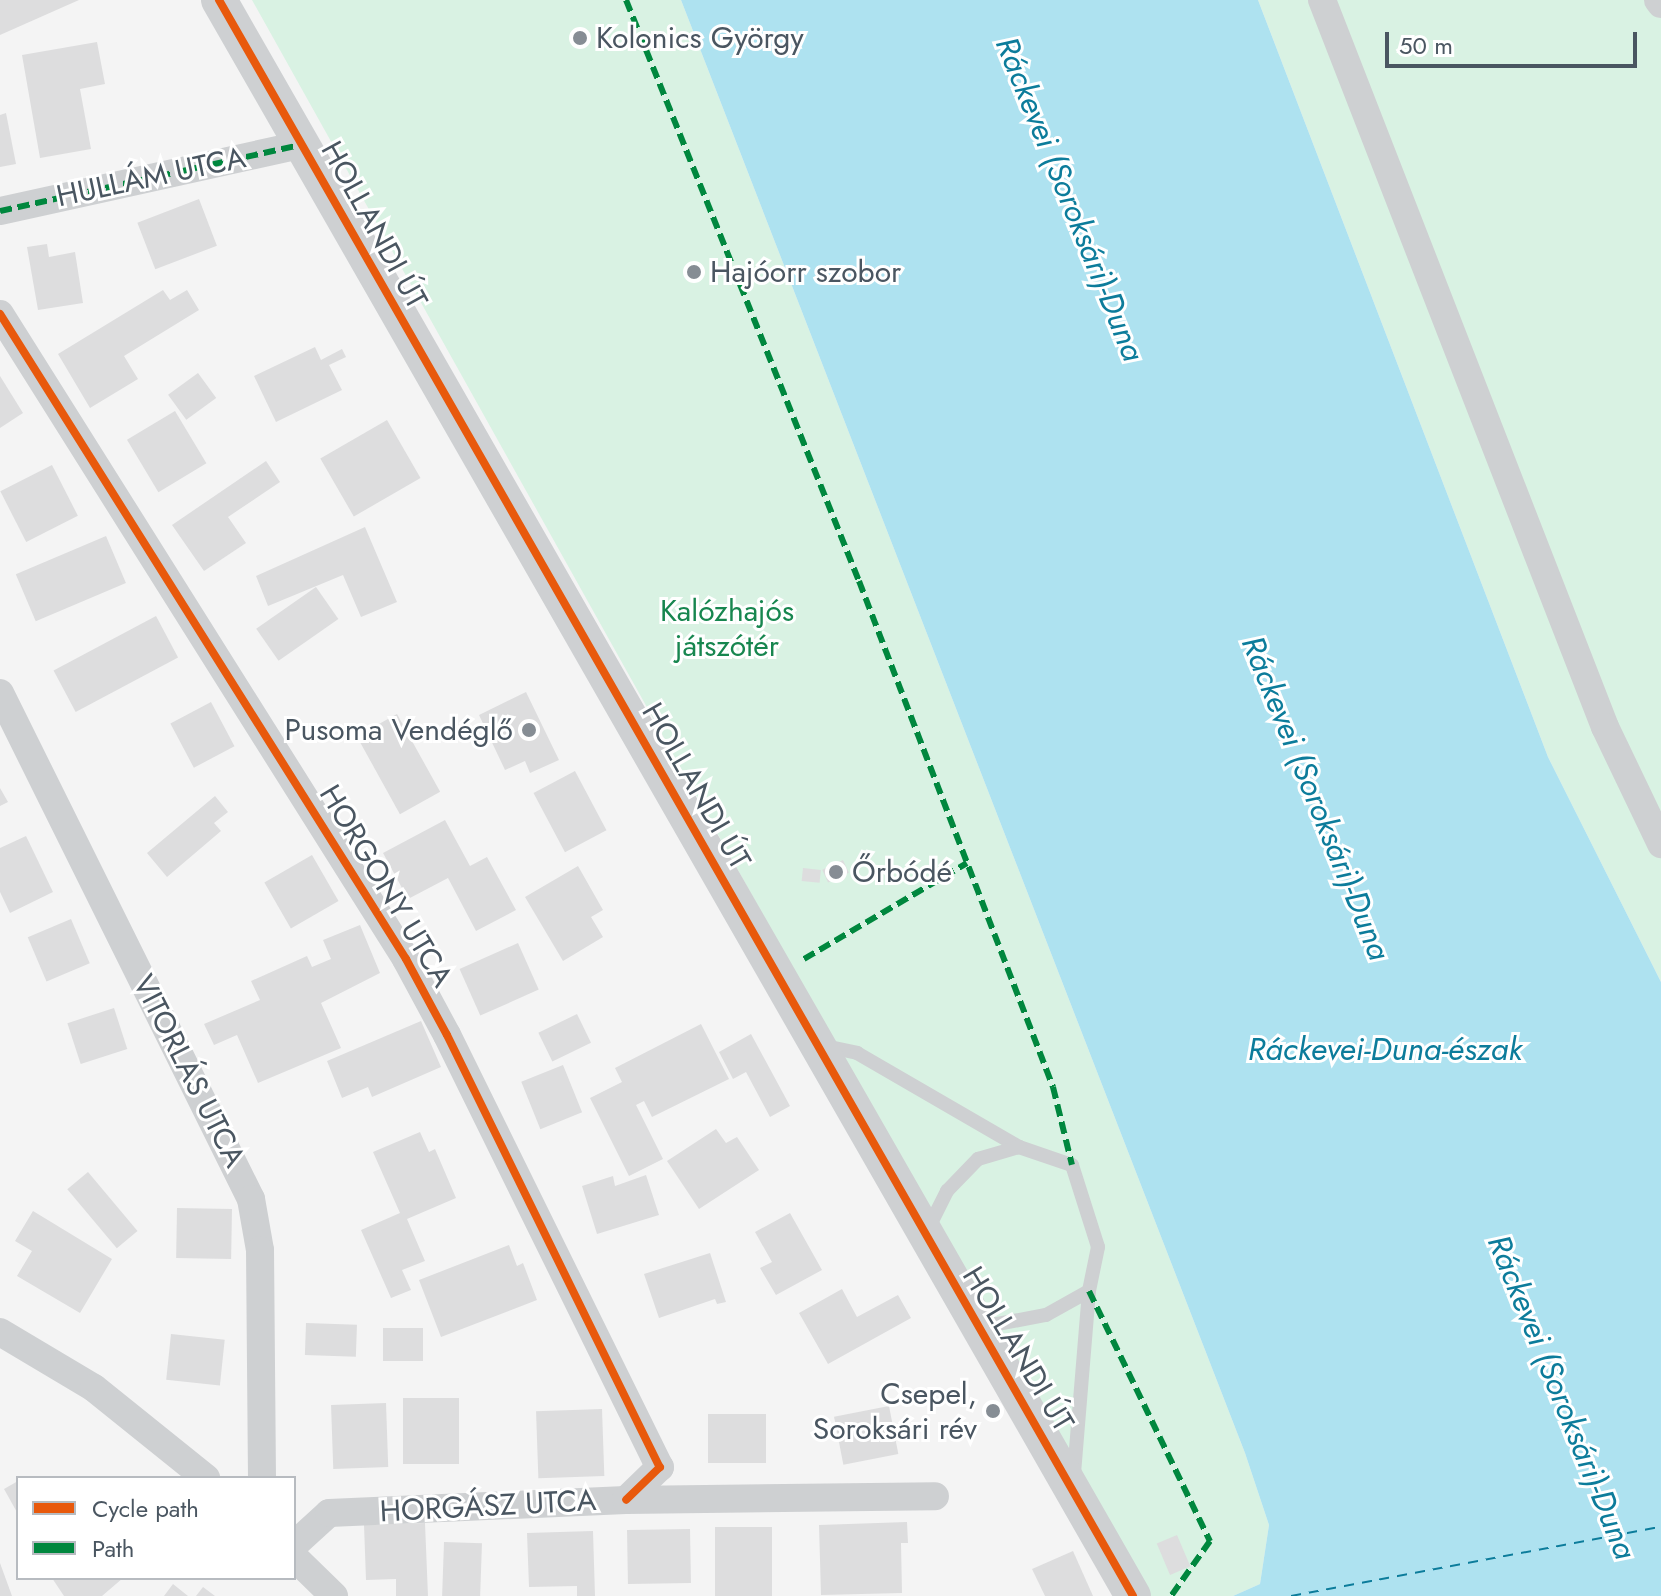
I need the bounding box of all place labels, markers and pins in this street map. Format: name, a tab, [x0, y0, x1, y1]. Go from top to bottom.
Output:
place label: Kolonics György	[596, 20, 804, 56]
marker: Kolonics György	[571, 29, 589, 47]
place label: Hajóorr szobor	[710, 254, 901, 290]
marker: Hajóorr szobor	[685, 263, 703, 281]
place label: Pusoma Vendéglő	[285, 712, 513, 748]
marker: Pusoma Vendéglő	[520, 721, 538, 739]
place label: Őrbódé	[852, 854, 952, 890]
marker: Őrbódé	[827, 863, 845, 881]
place label: Csepel, Soroksári rév	[813, 1376, 977, 1446]
marker: Csepel, Soroksári rév	[984, 1402, 1002, 1420]

